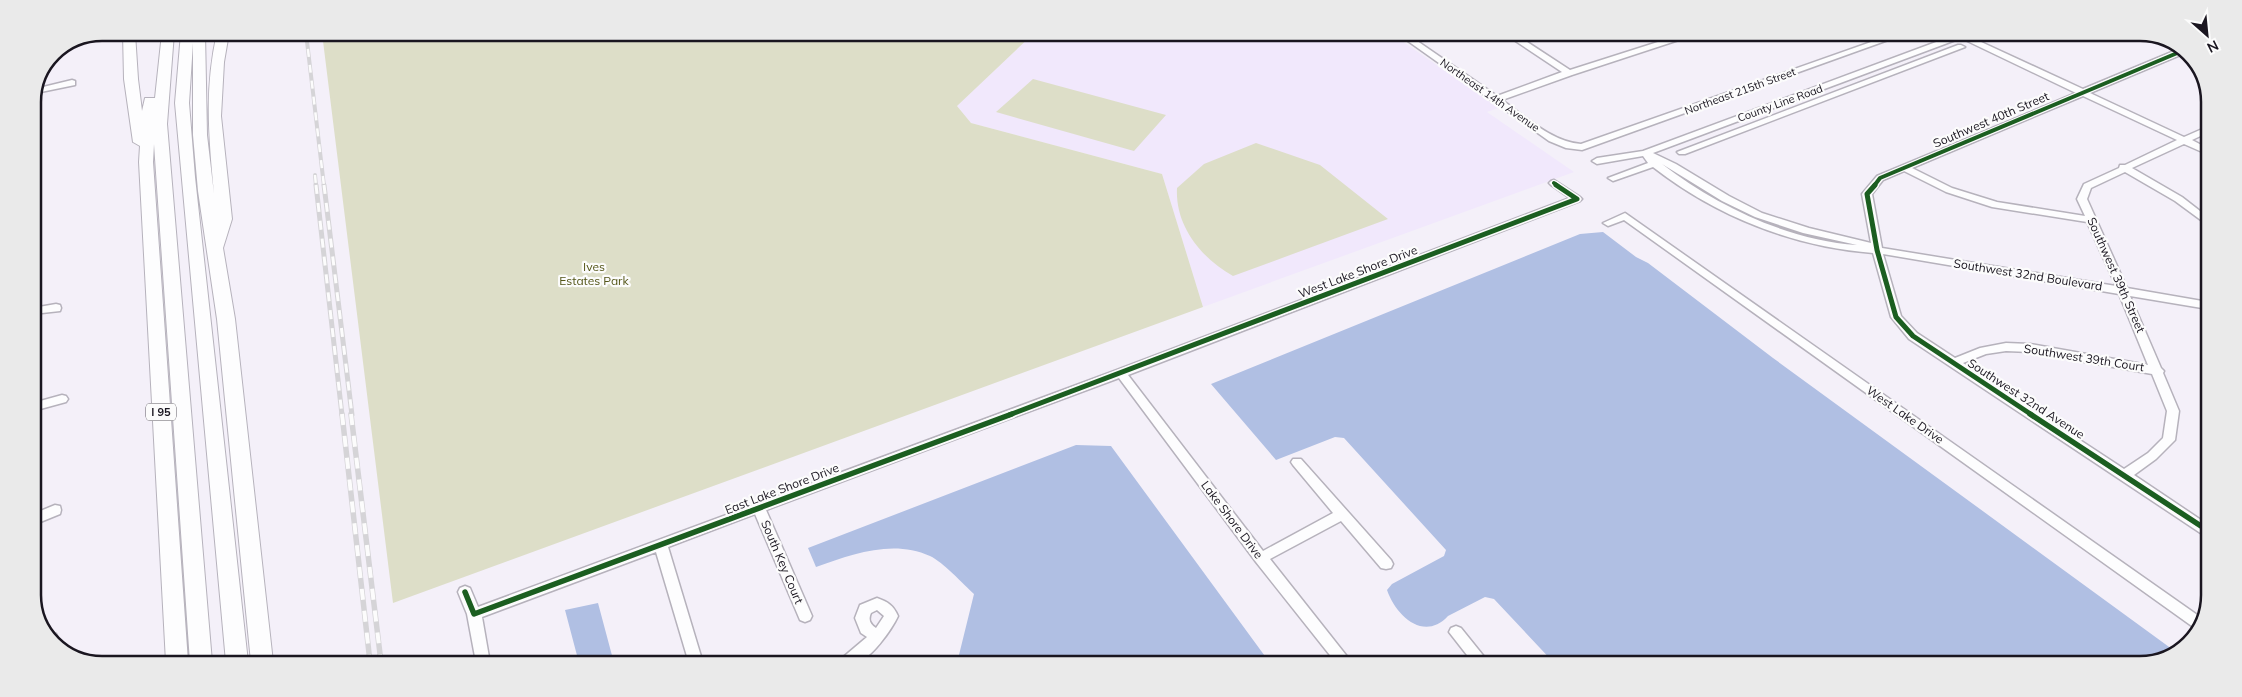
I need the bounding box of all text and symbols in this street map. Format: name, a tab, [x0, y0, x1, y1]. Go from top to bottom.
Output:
north arrow	[2182, 10, 2232, 60]
text: N	[2204, 36, 2222, 57]
street label: Northeast 14th Avenue	[1437, 55, 1543, 135]
street label: Northeast 215th Street	[1683, 64, 1798, 118]
street label: County Line Road	[1735, 81, 1825, 125]
street label: Southwest 40th Street	[1931, 88, 2051, 151]
street label: Southwest 39th Street	[2084, 215, 2149, 335]
street label: West Lake Shore Drive	[1296, 242, 1419, 301]
street label: Southwest 32nd Boulevard	[1953, 255, 2104, 294]
park label: Ives Estates Park	[559, 259, 629, 288]
street label: Southwest 39th Court	[2023, 341, 2145, 374]
street label: Southwest 32nd Avenue	[1965, 355, 2087, 442]
street label: West Lake Drive	[1864, 382, 1947, 447]
road number: I 95	[146, 404, 176, 421]
street label: East Lake Shore Drive	[723, 460, 841, 517]
street label: Lake Shore Drive	[1198, 478, 1267, 562]
street label: South Key Court	[758, 518, 807, 606]

